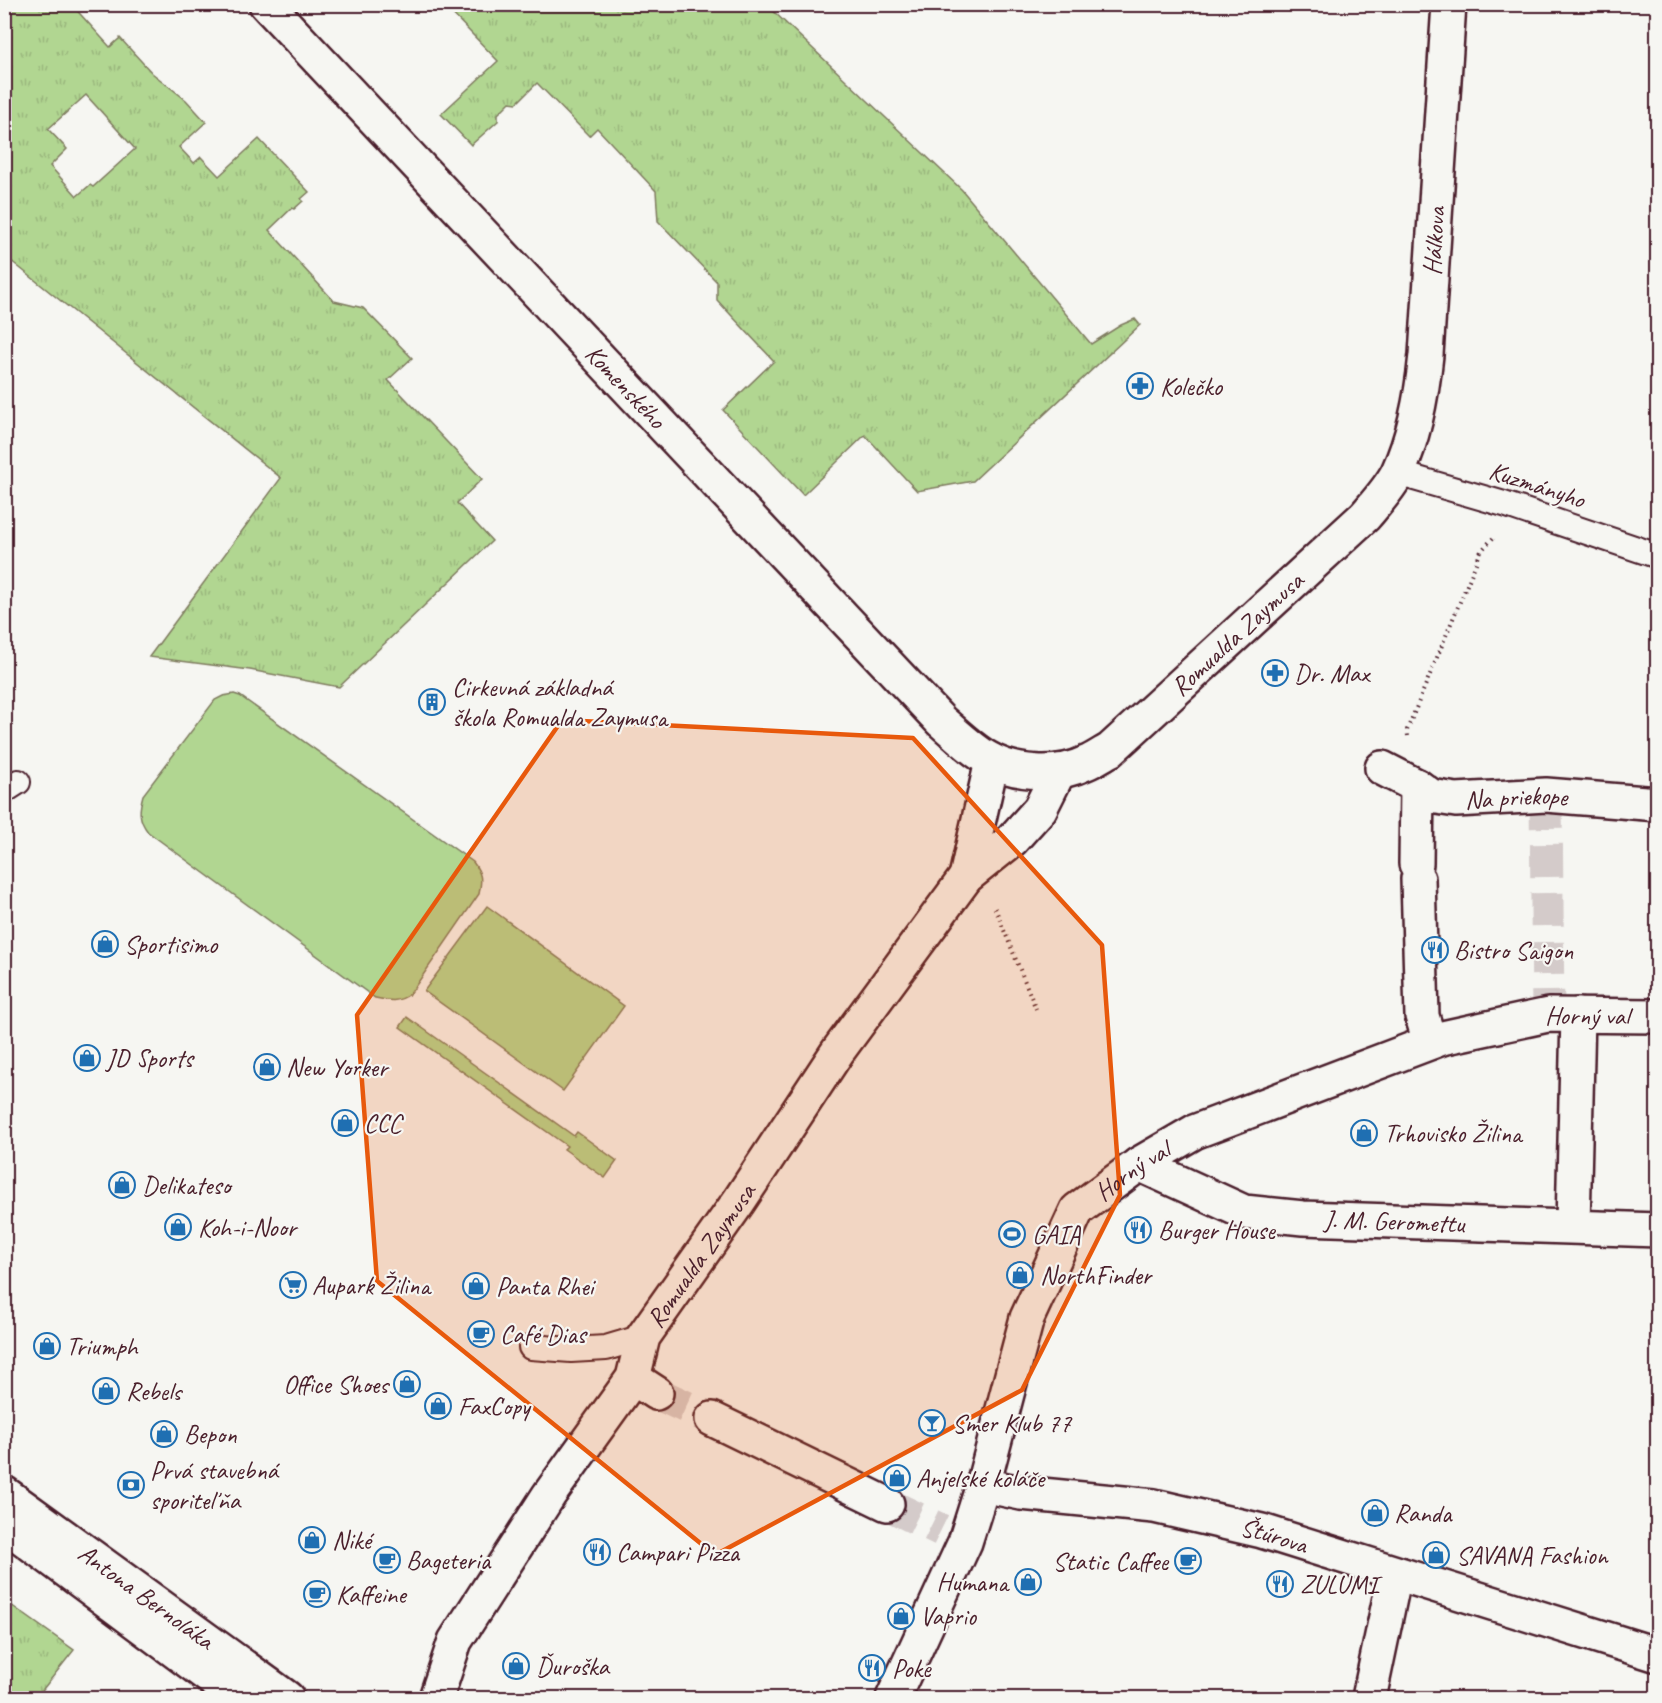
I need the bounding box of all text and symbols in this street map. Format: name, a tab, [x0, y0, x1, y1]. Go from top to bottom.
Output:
street label: Hálkova	[1415, 204, 1452, 276]
street label: Komenského	[578, 337, 675, 437]
place label: Kolečko	[1160, 370, 1224, 403]
pharmacy icon: Kolečko	[1125, 371, 1155, 401]
street label: Kuzmányho	[1485, 454, 1591, 517]
street label: Romualda Zaymusa	[1164, 563, 1311, 703]
place label: Dr. Max	[1294, 657, 1371, 690]
pharmacy icon: Dr. Max	[1260, 658, 1290, 688]
place label: Cirkevná základná škola Romualda Zaymusa	[452, 671, 669, 734]
building icon: Cirkevná základná škola Romualda Zaymusa	[417, 687, 447, 717]
street label: Na priekope	[1464, 778, 1570, 816]
place label: Sportisimo	[124, 928, 219, 961]
shop icon: Sportisimo	[90, 929, 120, 959]
place label: Bistro Saigon	[1454, 934, 1574, 967]
restaurant icon: Bistro Saigon	[1420, 935, 1450, 965]
street label: Horný val	[1545, 998, 1634, 1032]
place label: JD Sports	[104, 1042, 195, 1075]
shop icon: JD Sports	[72, 1043, 102, 1073]
place label: New Yorker	[286, 1051, 390, 1084]
shop icon: New Yorker	[252, 1052, 282, 1082]
place label: CCC	[364, 1107, 405, 1140]
shop icon: CCC	[330, 1108, 360, 1138]
place label: Trhovisko Žilina	[1384, 1117, 1524, 1150]
shop icon: Trhovisko Žilina	[1349, 1118, 1379, 1148]
street label: Horný val	[1088, 1131, 1179, 1208]
place label: Delikateso	[142, 1169, 233, 1202]
shop icon: Delikateso	[107, 1170, 137, 1200]
street label: Romualda Zaymusa	[639, 1176, 764, 1334]
street label: J. M. Geromettu	[1321, 1202, 1466, 1240]
place label: Koh-i-Noor	[198, 1211, 299, 1244]
shop icon: Koh-i-Noor	[163, 1212, 193, 1242]
place label: Burger House	[1158, 1214, 1276, 1247]
restaurant icon: Burger House	[1123, 1215, 1153, 1245]
place label: GAIA	[1032, 1218, 1082, 1251]
sports icon: GAIA	[997, 1219, 1027, 1249]
place label: NorthFinder	[1040, 1259, 1154, 1292]
shop icon: NorthFinder	[1005, 1260, 1035, 1290]
place label: Aupark Žilina	[312, 1269, 432, 1302]
supermarket icon: Aupark Žilina	[278, 1270, 308, 1300]
place label: Panta Rhei	[496, 1270, 597, 1303]
shop icon: Panta Rhei	[461, 1271, 491, 1301]
place label: Café Dias	[500, 1318, 588, 1351]
cafe icon: Café Dias	[466, 1319, 496, 1349]
place label: Triumph	[66, 1330, 140, 1363]
shop icon: Triumph	[32, 1331, 62, 1361]
place label: Office Shoes	[283, 1368, 390, 1401]
shop icon: Office Shoes	[392, 1369, 422, 1399]
place label: Rebels	[126, 1375, 183, 1408]
shop icon: Rebels	[91, 1376, 121, 1406]
place label: FaxCopy	[458, 1390, 532, 1423]
shop icon: FaxCopy	[423, 1391, 453, 1421]
place label: Smer Klub 77	[952, 1407, 1072, 1440]
bar icon: Smer Klub 77	[917, 1408, 947, 1438]
place label: Bepon	[184, 1418, 237, 1451]
shop icon: Bepon	[149, 1419, 179, 1449]
place label: Prvá stavebná sporiteľňa	[150, 1454, 281, 1517]
place label: Anjelské koláče	[916, 1462, 1047, 1495]
shop icon: Anjelské koláče	[882, 1463, 912, 1493]
bank icon: Prvá stavebná sporiteľňa	[116, 1470, 146, 1500]
place label: Randa	[1394, 1497, 1453, 1530]
shop icon: Randa	[1360, 1498, 1390, 1528]
street label: Štúrova	[1237, 1510, 1313, 1561]
place label: Niké	[332, 1524, 374, 1557]
shop icon: Niké	[297, 1525, 327, 1555]
street label: Antona Bernoláka	[72, 1536, 222, 1657]
place label: Campari Pizza	[616, 1536, 741, 1569]
restaurant icon: Campari Pizza	[582, 1537, 612, 1567]
place label: SAVANA Fashion	[1456, 1539, 1609, 1572]
shop icon: SAVANA Fashion	[1421, 1540, 1451, 1570]
place label: Bageteria	[406, 1544, 492, 1577]
cafe icon: Bageteria	[372, 1545, 402, 1575]
place label: Static Caffee	[1053, 1545, 1170, 1578]
cafe icon: Static Caffee	[1173, 1546, 1203, 1576]
place label: Humana	[936, 1566, 1010, 1599]
shop icon: Humana	[1013, 1567, 1043, 1597]
place label: ZULUMI	[1300, 1568, 1383, 1601]
restaurant icon: ZULUMI	[1265, 1569, 1295, 1599]
place label: Kaffeine	[336, 1578, 408, 1611]
cafe icon: Kaffeine	[302, 1579, 332, 1609]
place label: Vaprio	[920, 1600, 978, 1633]
shop icon: Vaprio	[886, 1601, 916, 1631]
place label: Ďuroška	[536, 1650, 611, 1683]
shop icon: Ďuroška	[501, 1651, 531, 1681]
place label: Poke	[892, 1652, 932, 1685]
restaurant icon: Poke	[857, 1653, 887, 1683]

